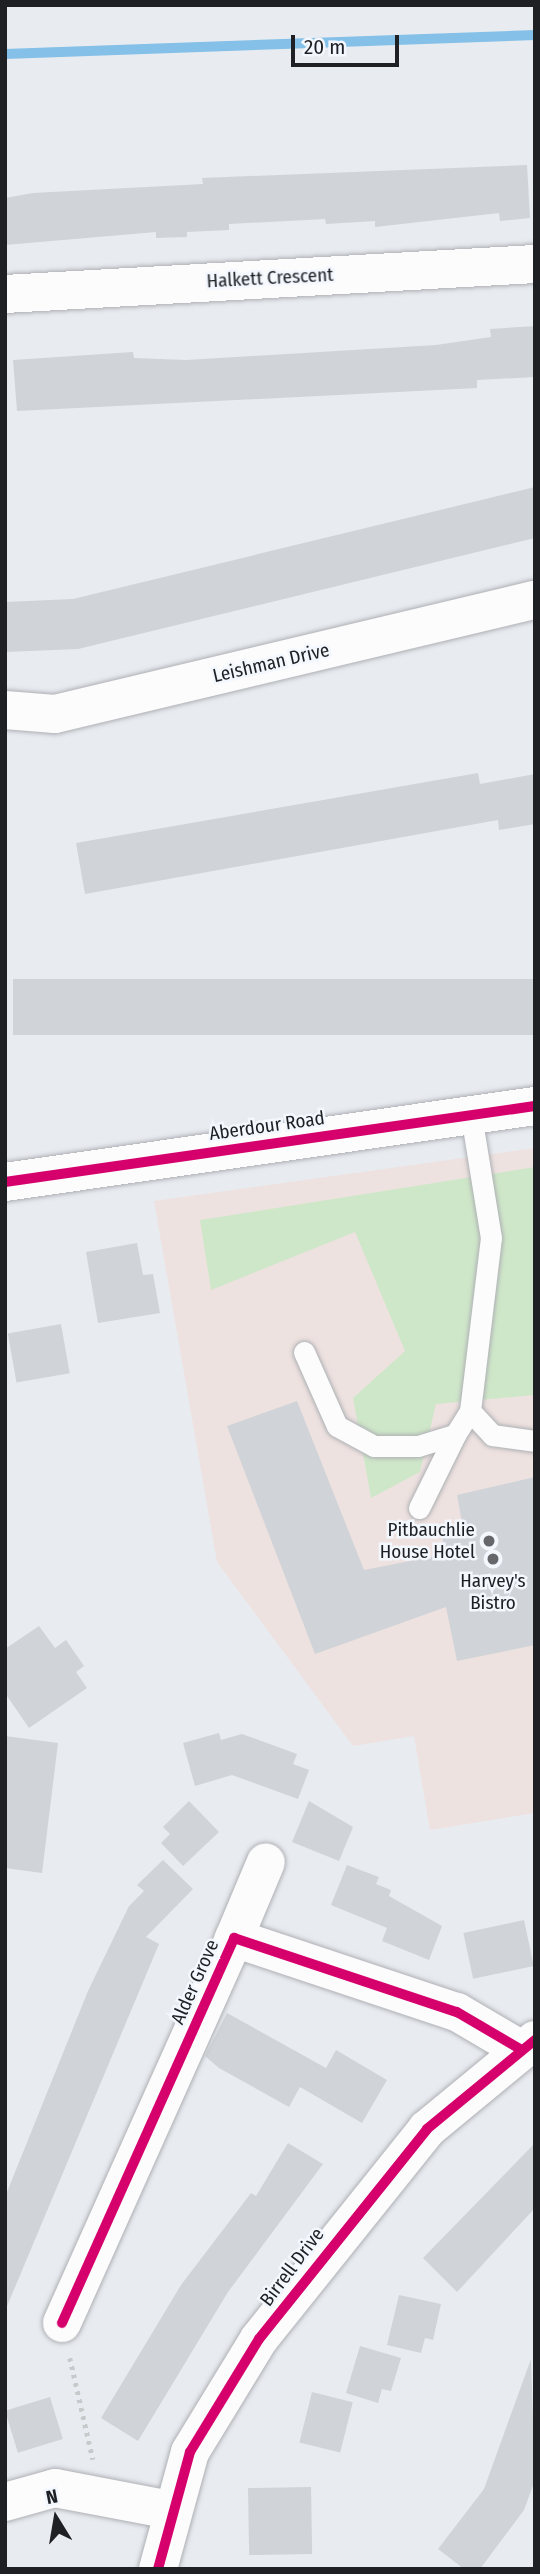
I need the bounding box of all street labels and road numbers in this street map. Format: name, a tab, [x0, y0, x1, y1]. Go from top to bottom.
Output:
street label: Halkett Crescent	[206, 263, 334, 293]
street label: Leishman Drive	[210, 639, 332, 687]
street label: Aberdour Road	[208, 1107, 326, 1145]
street label: Alder Grove	[166, 1936, 224, 2028]
street label: Birrell Drive	[255, 2223, 329, 2311]

